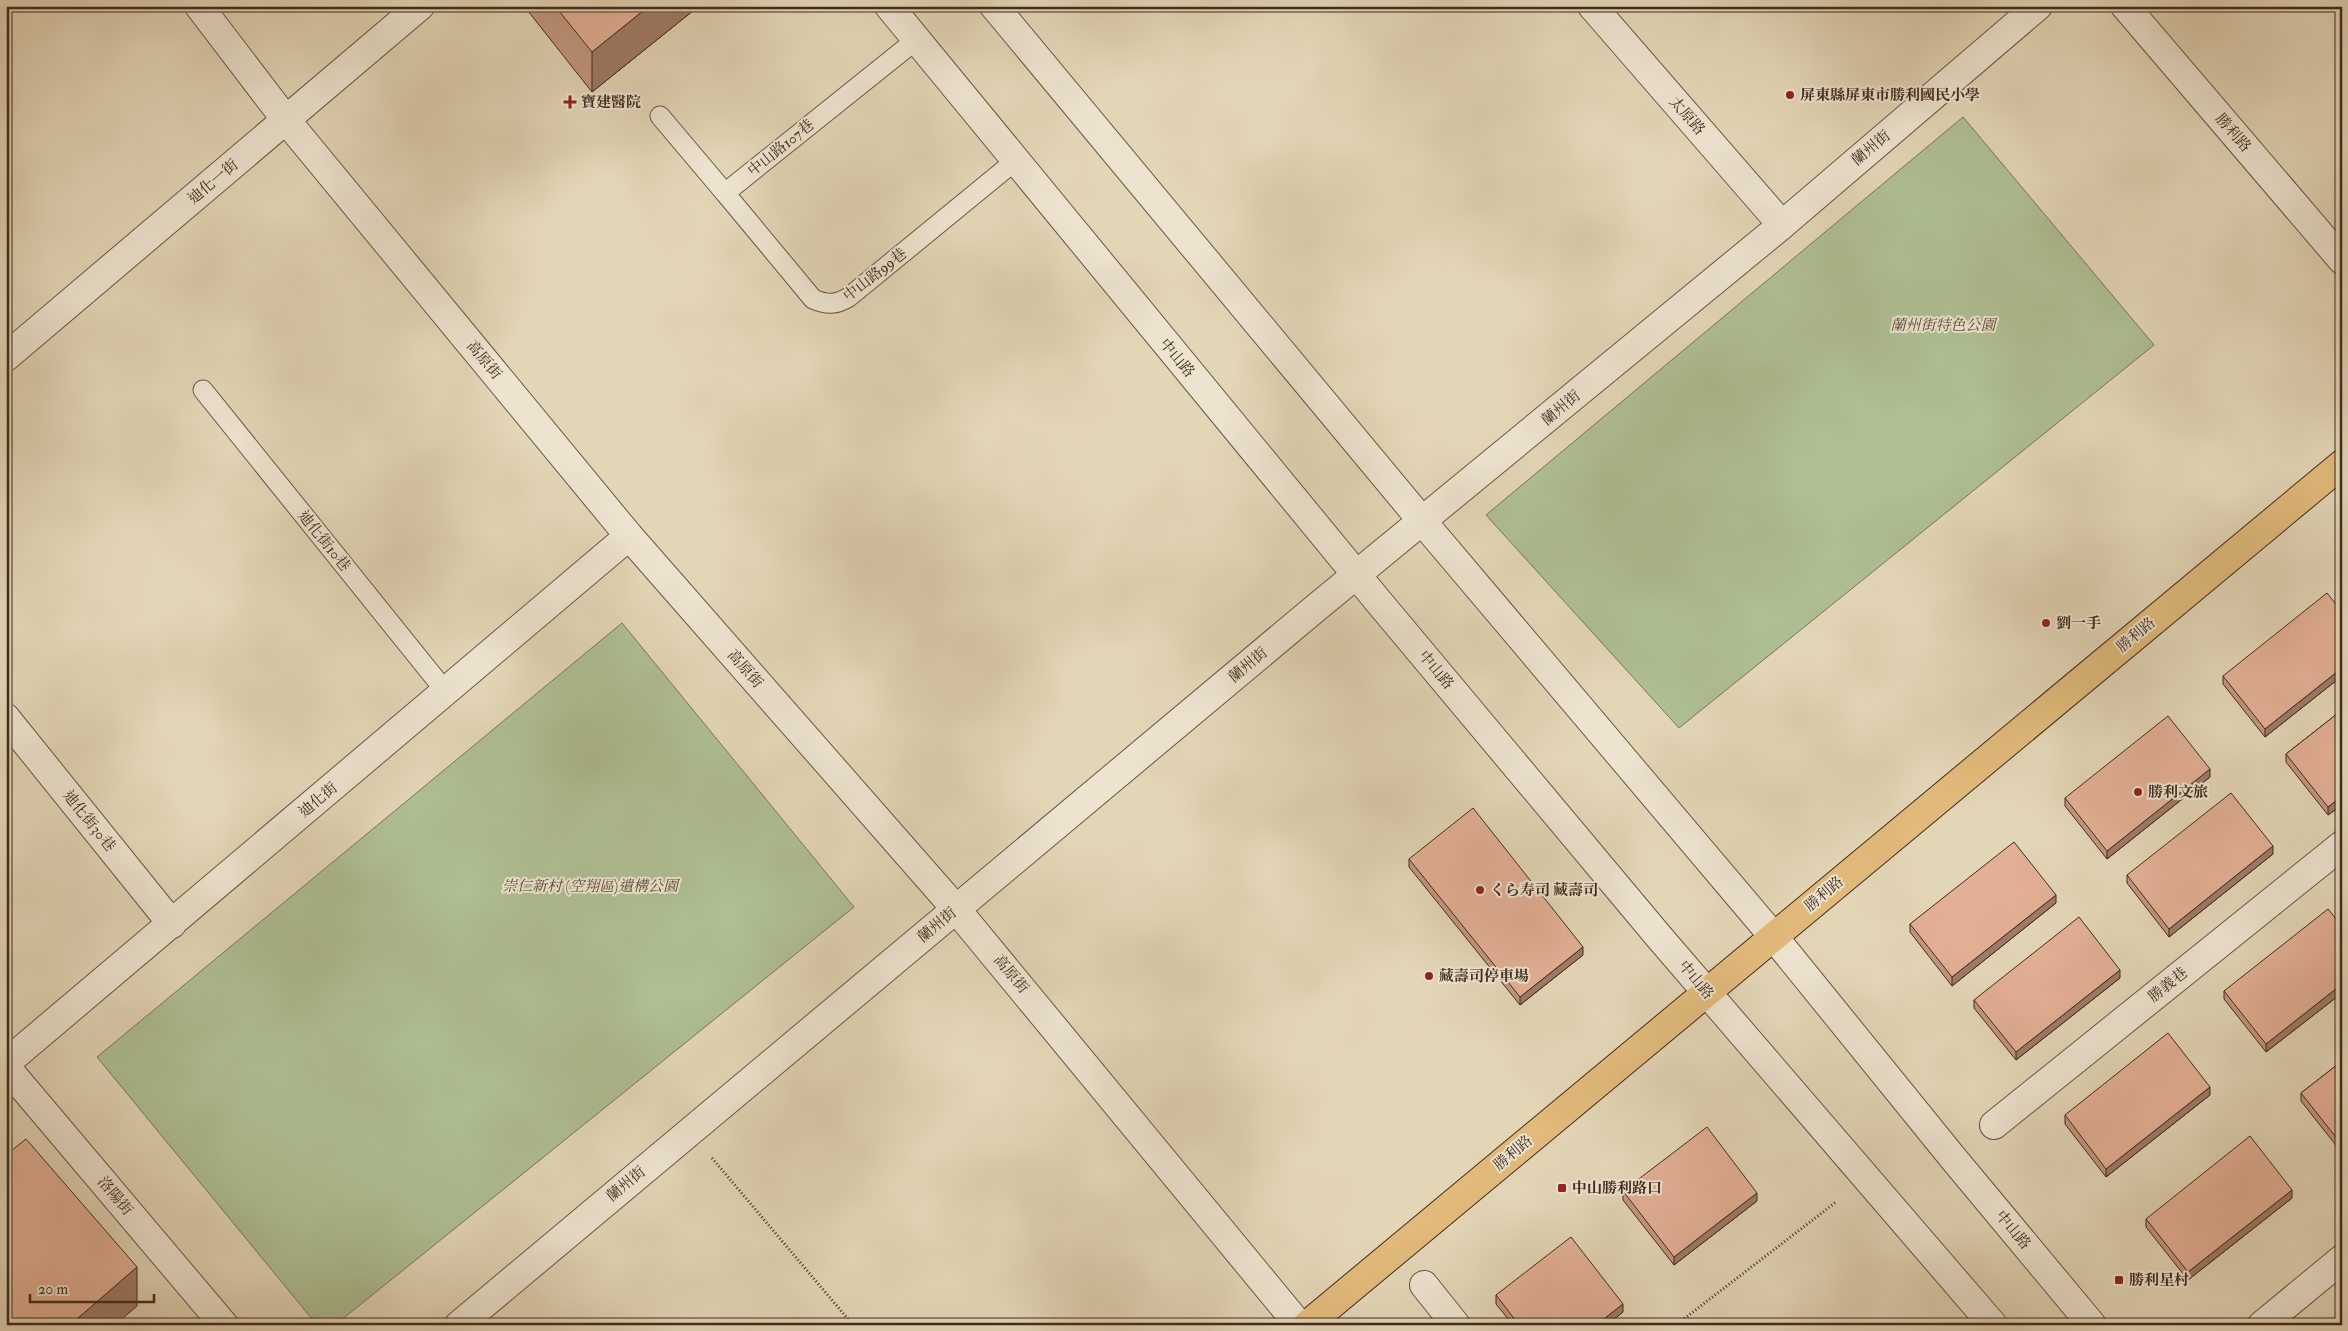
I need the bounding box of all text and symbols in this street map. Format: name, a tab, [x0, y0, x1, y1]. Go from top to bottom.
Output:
place label: 屏東縣屏東市勝利國民小學	[1800, 86, 1980, 105]
marker: 屏東縣屏東市勝利國民小學	[1784, 89, 1796, 101]
place label: 寶建醫院	[581, 93, 641, 112]
street label: 太原路	[1665, 93, 1709, 139]
marker: 寶建醫院	[563, 95, 577, 109]
street label: 勝利路	[2211, 110, 2255, 156]
street label: 中山路107巷	[744, 115, 818, 181]
street label: 蘭州街	[1848, 126, 1894, 170]
street label: 迪化一街	[184, 155, 242, 209]
street label: 中山路99巷	[839, 244, 911, 306]
park label: 蘭州街特色公園	[1890, 316, 1997, 335]
street label: 中山路	[1155, 335, 1199, 381]
street label: 高原街	[462, 337, 506, 383]
street label: 蘭州街	[1538, 386, 1584, 430]
street label: 迪化街10巷	[294, 507, 354, 575]
street label: 勝利路	[2113, 613, 2159, 657]
place label: 劉一手	[2056, 614, 2101, 633]
marker: 劉一手	[2040, 617, 2052, 629]
street label: 蘭州街	[1225, 643, 1271, 687]
street label: 高原街	[723, 646, 767, 692]
street label: 中山路	[1414, 647, 1458, 693]
street label: 迪化街	[295, 778, 341, 822]
place label: 勝利文旅	[2148, 783, 2208, 802]
street label: 迪化街30巷	[59, 786, 119, 856]
marker: 勝利文旅	[2132, 786, 2144, 798]
street label: 勝利路	[1801, 872, 1847, 916]
park label: 崇仁新村 (空翔區)遺構公園	[502, 877, 680, 896]
place label: くら寿司 藏壽司	[1490, 881, 1598, 900]
marker: くら寿司 藏壽司	[1474, 884, 1486, 896]
street label: 蘭州街	[914, 903, 960, 947]
street label: 高原街	[989, 951, 1033, 997]
street label: 中山路	[1674, 957, 1718, 1003]
street label: 勝義巷	[2145, 963, 2191, 1007]
place label: 藏壽司停車場	[1439, 967, 1529, 986]
marker: 藏壽司停車場	[1423, 970, 1435, 982]
street label: 勝利路	[1490, 1131, 1536, 1175]
street label: 蘭州街	[603, 1162, 649, 1206]
street label: 洛陽街	[93, 1173, 137, 1219]
place label: 中山勝利路口	[1572, 1179, 1662, 1198]
marker: 中山勝利路口	[1556, 1182, 1568, 1194]
street label: 中山路	[1991, 1207, 2035, 1253]
scale bar	[30, 1271, 154, 1303]
place label: 勝利星村	[2129, 1271, 2189, 1290]
marker: 勝利星村	[2113, 1274, 2125, 1286]
text: 20 m	[38, 1280, 68, 1299]

